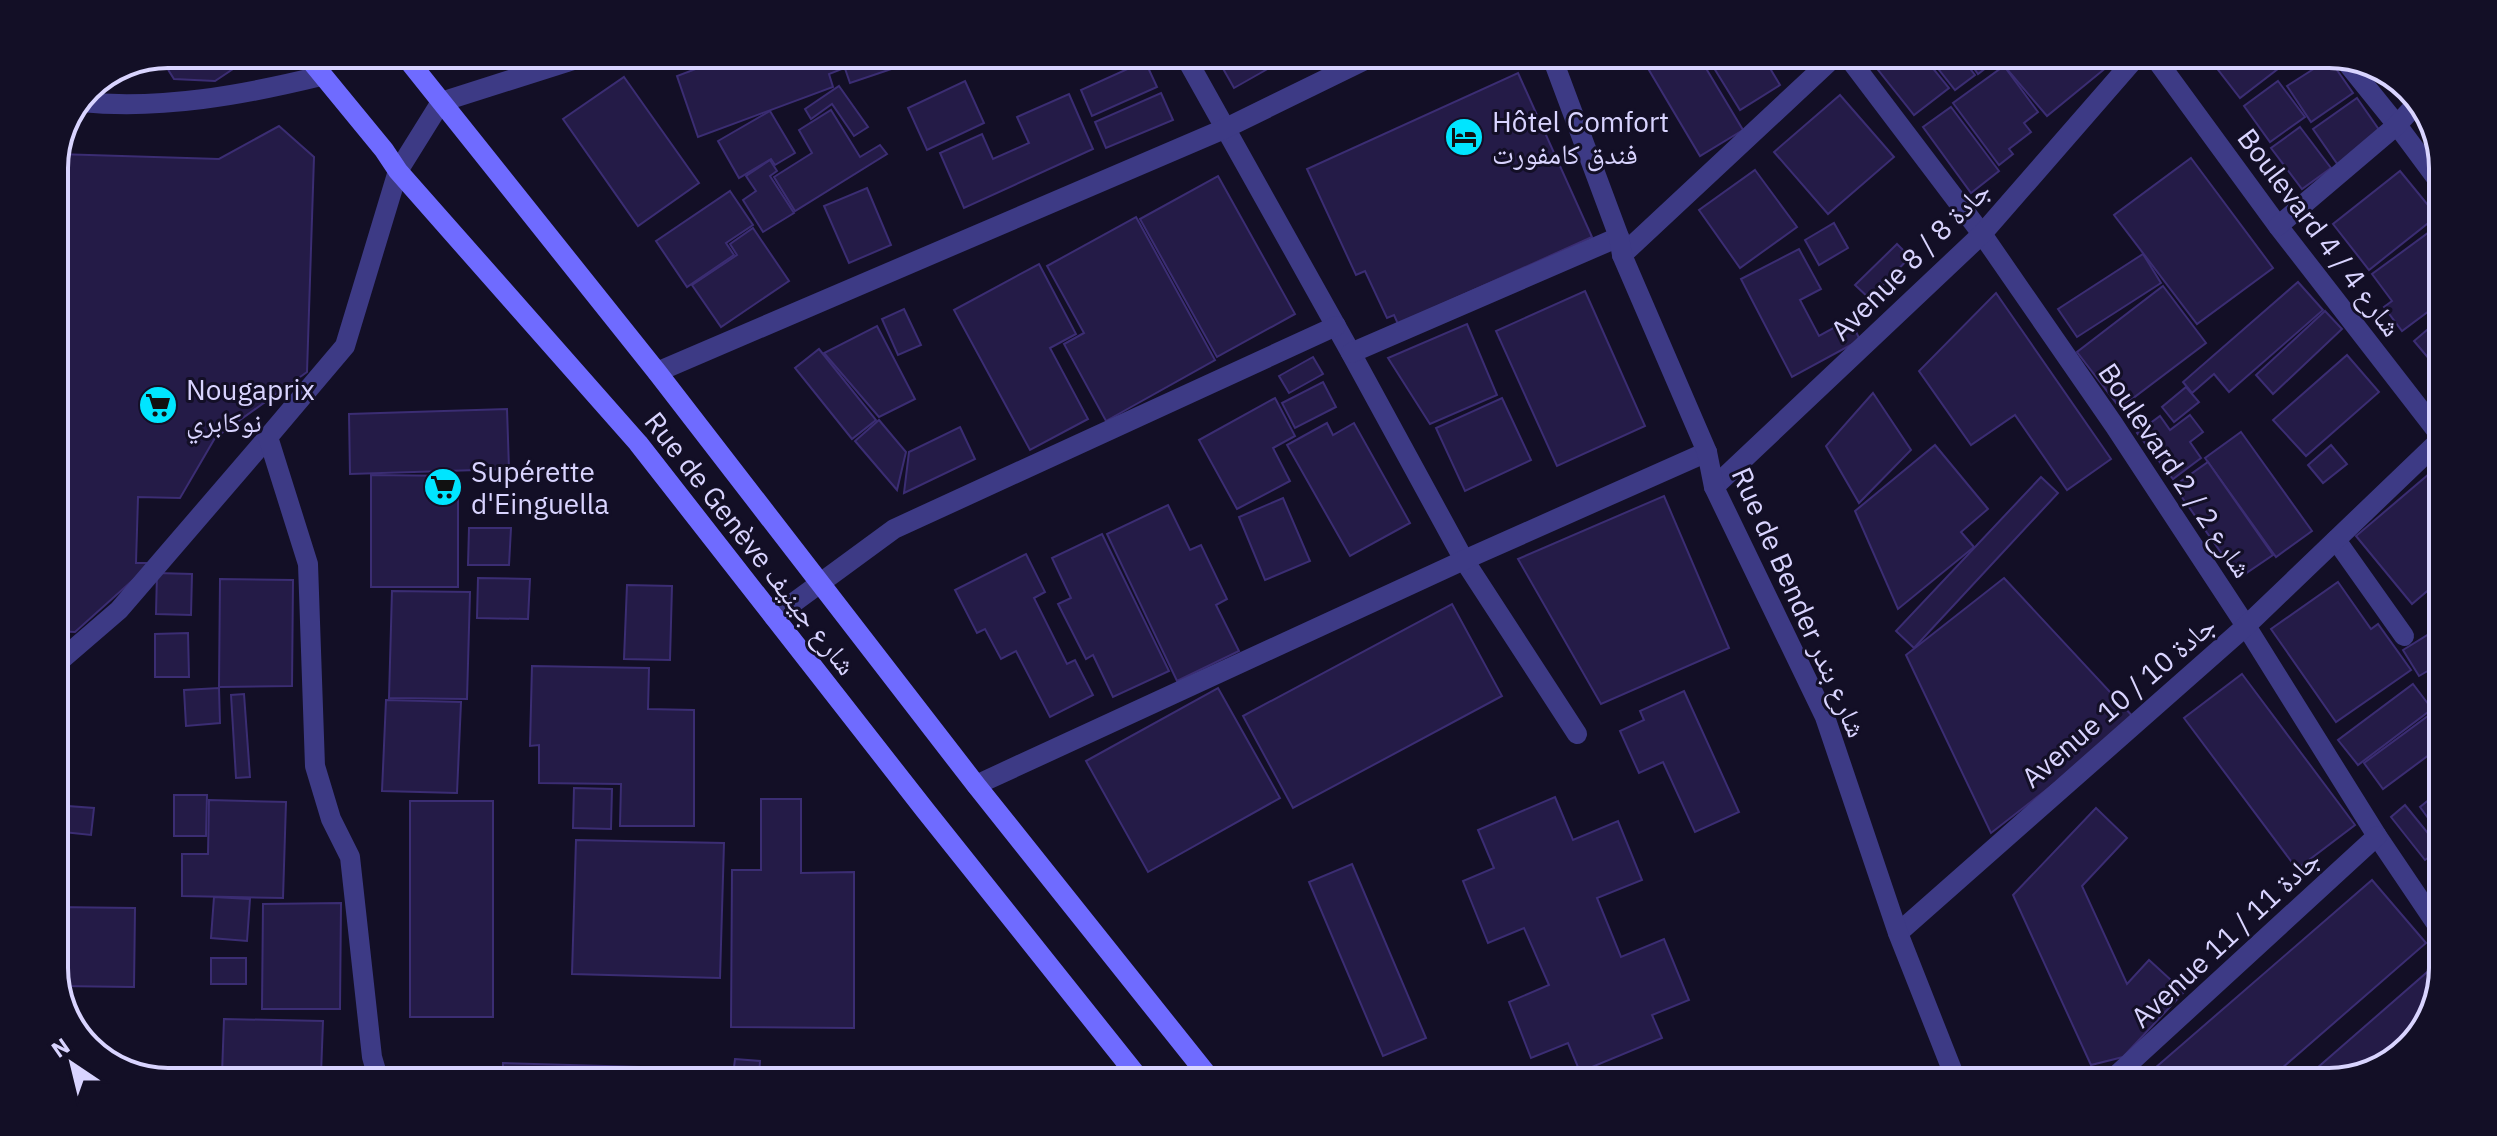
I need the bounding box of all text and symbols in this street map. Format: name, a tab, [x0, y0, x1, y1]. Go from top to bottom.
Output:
place label: Hôtel Comfort فندق كامفورت	[1492, 103, 1669, 172]
hotel icon: Hôtel Comfort فندق كامفورت	[1443, 116, 1485, 158]
street label: Boulevard 4 / شارع 4	[2230, 120, 2410, 344]
street label: Avenue 8 / جادة 8	[1822, 172, 1998, 348]
street label: Boulevard 2 / شارع 2	[2090, 355, 2262, 585]
place label: Nougaprix نوكابري	[186, 371, 315, 445]
supermarket icon: Nougaprix نوكابري	[137, 384, 179, 426]
street label: Rue de Genève شارع جينيف	[637, 404, 865, 682]
place label: Supérette d'Einguella	[471, 453, 609, 522]
street label: Rue de Bender شارع بندر	[1724, 461, 1876, 743]
supermarket icon: Supérette d'Einguella	[422, 466, 464, 508]
street label: Avenue 10 / جادة 10	[2013, 606, 2223, 796]
street label: Avenue 11 / جادة 11	[2123, 841, 2327, 1035]
north arrow	[32, 1024, 112, 1104]
text: N	[45, 1031, 75, 1064]

